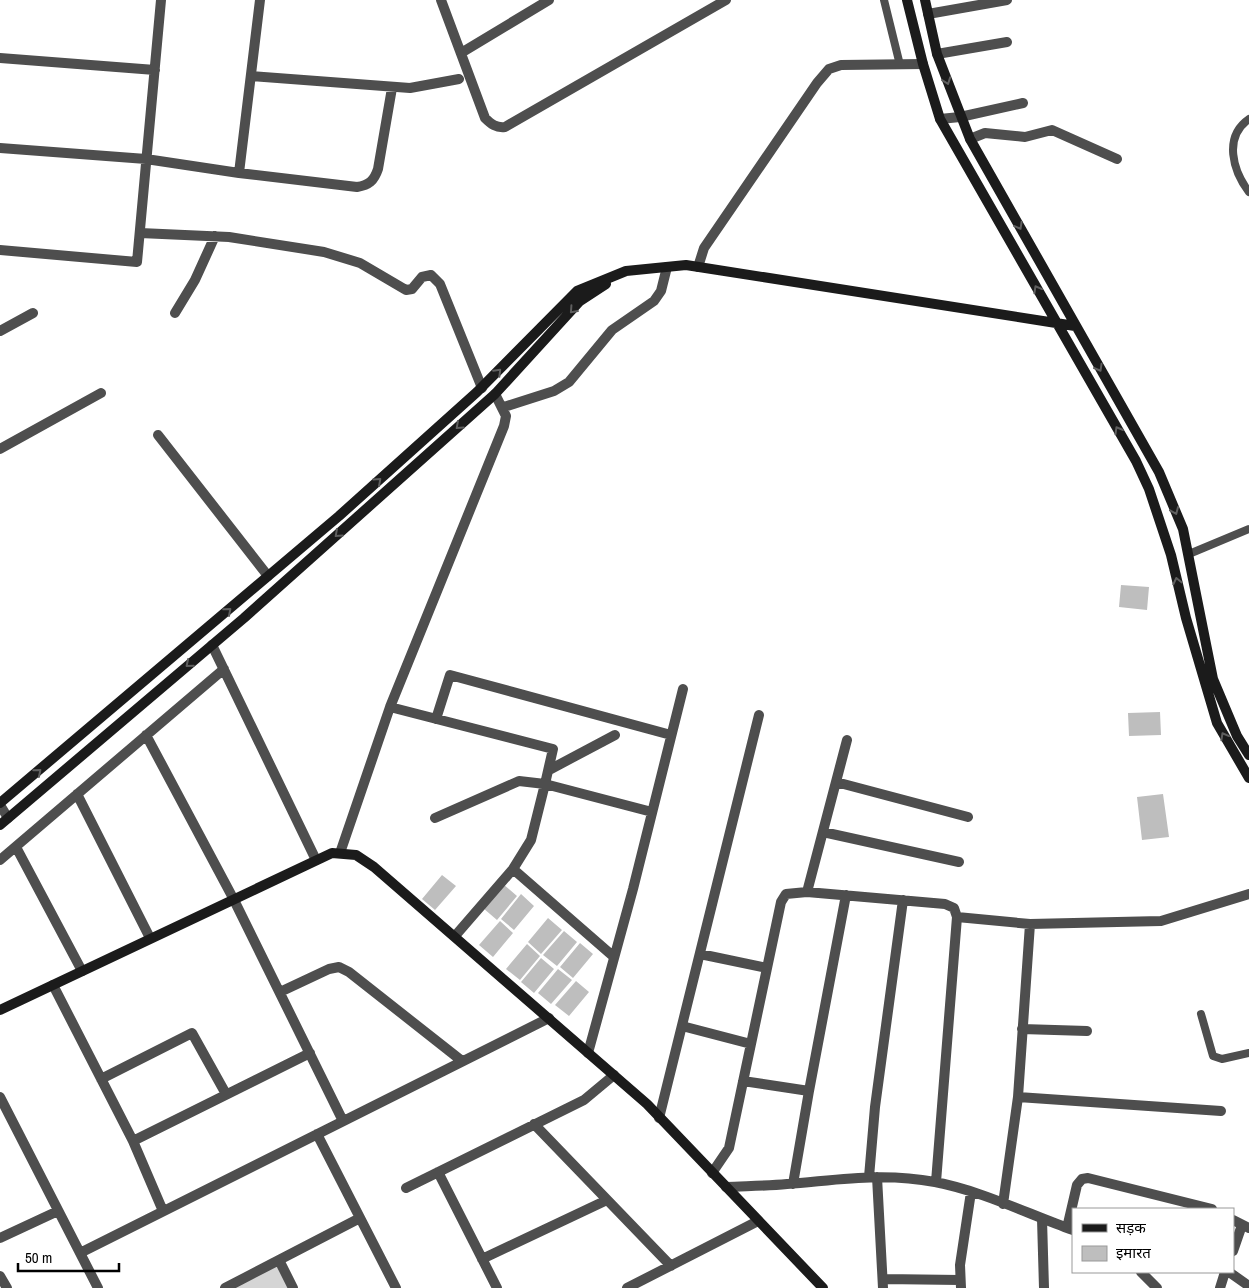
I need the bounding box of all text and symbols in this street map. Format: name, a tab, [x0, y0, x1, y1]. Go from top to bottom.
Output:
one-way arrow	[941, 76, 951, 85]
one-way arrow	[1012, 221, 1022, 230]
one-way arrow	[1034, 286, 1044, 295]
one-way arrow	[569, 304, 578, 313]
one-way arrow	[1092, 362, 1102, 371]
one-way arrow	[492, 369, 501, 378]
one-way arrow	[456, 420, 465, 429]
one-way arrow	[1115, 427, 1125, 436]
one-way arrow	[372, 478, 381, 487]
one-way arrow	[1168, 506, 1179, 515]
one-way arrow	[334, 528, 343, 537]
one-way arrow	[1172, 576, 1183, 585]
one-way arrow	[223, 607, 232, 616]
one-way arrow	[186, 658, 195, 667]
one-way arrow	[1220, 732, 1230, 741]
one-way arrow	[32, 769, 41, 778]
legend	[1072, 1208, 1234, 1273]
text: सड़क	[1116, 1217, 1146, 1238]
scale bar	[18, 1240, 119, 1272]
text: इमारत	[1116, 1242, 1151, 1263]
text: 50 m	[25, 1247, 52, 1268]

